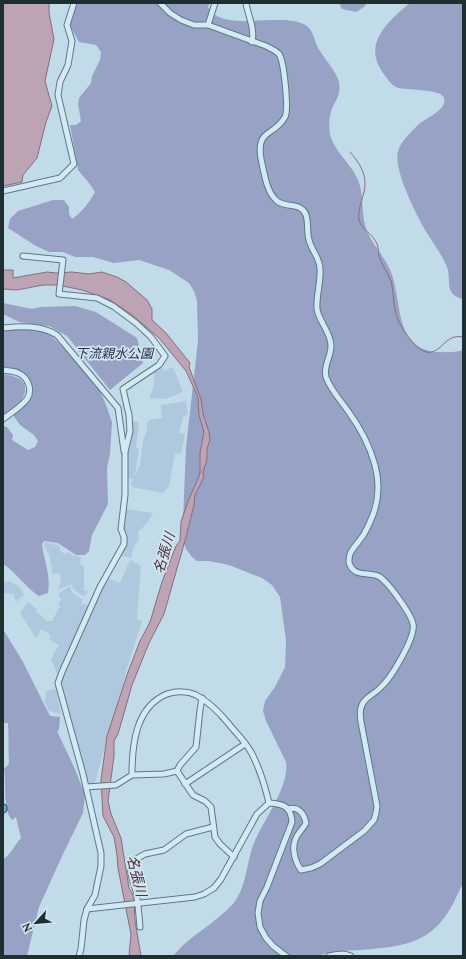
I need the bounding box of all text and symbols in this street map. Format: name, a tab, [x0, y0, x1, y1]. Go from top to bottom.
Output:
park label: 下流親水公園	[75, 345, 155, 362]
water label: 名張川	[149, 528, 179, 576]
water label: 名張川	[123, 853, 151, 900]
north arrow	[16, 903, 56, 943]
text: N	[19, 920, 35, 935]

